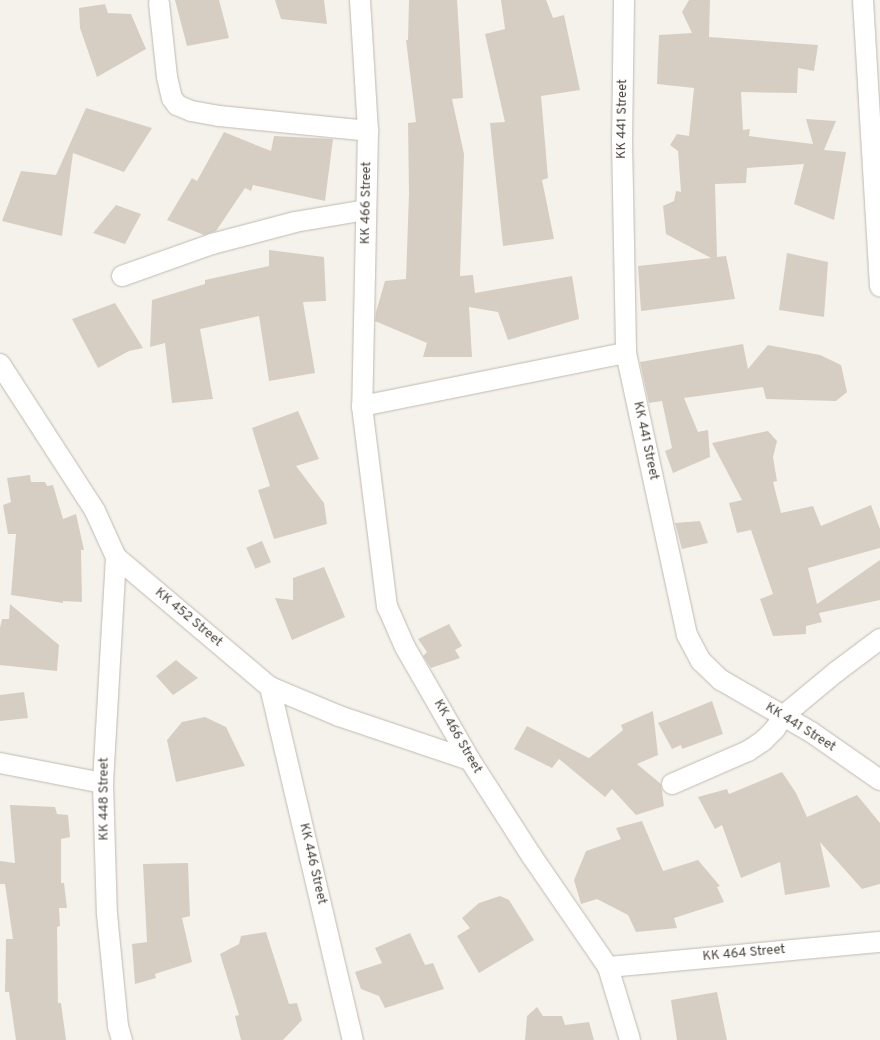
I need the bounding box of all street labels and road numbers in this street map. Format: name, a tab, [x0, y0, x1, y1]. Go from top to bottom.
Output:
street label: KK 441 Street	[615, 79, 631, 159]
street label: KK 466 Street	[358, 162, 376, 244]
street label: KK 441 Street	[629, 400, 661, 482]
street label: KK 452 Street	[151, 585, 225, 651]
street label: KK 466 Street	[430, 697, 484, 777]
street label: KK 441 Street	[762, 700, 838, 756]
street label: KK 448 Street	[97, 757, 113, 841]
street label: KK 446 Street	[295, 822, 329, 906]
street label: KK 464 Street	[702, 943, 786, 965]

